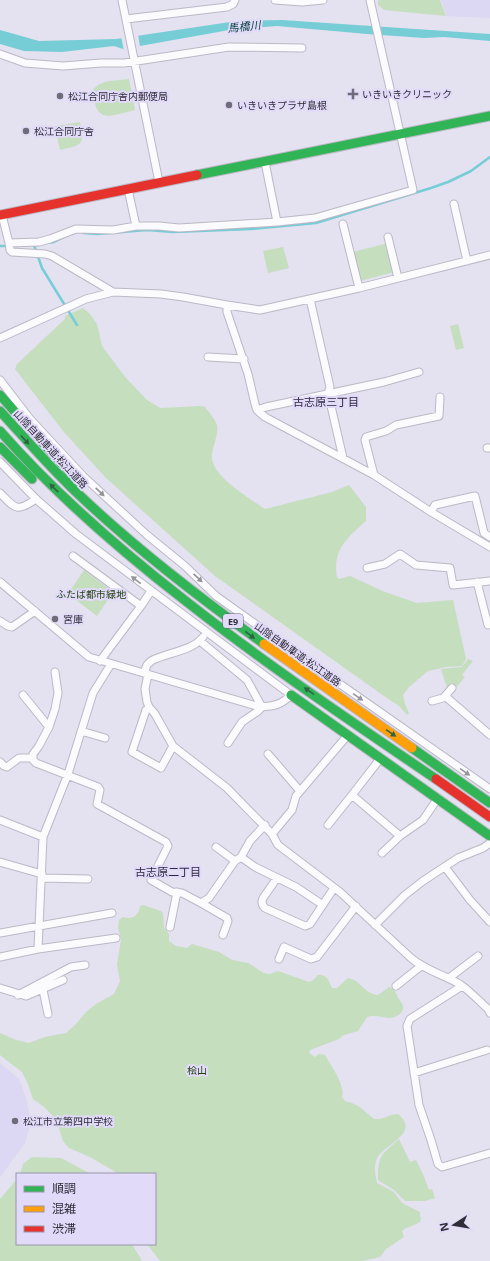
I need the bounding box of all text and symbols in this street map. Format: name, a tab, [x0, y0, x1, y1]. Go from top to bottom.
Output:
water label: 馬橋川	[227, 17, 262, 35]
place label: いきいきクリニック	[362, 87, 452, 101]
marker: いきいきクリニック	[347, 88, 359, 100]
place label: 松江合同庁舎内郵便局	[68, 89, 168, 103]
marker: 松江合同庁舎内郵便局	[55, 91, 65, 101]
place label: いきいきプラザ島根	[237, 98, 327, 112]
marker: いきいきプラザ島根	[224, 100, 234, 110]
place label: 松江合同庁舎	[34, 124, 94, 138]
marker: 松江合同庁舎	[21, 126, 31, 136]
district label: 古志原三丁目	[293, 394, 359, 409]
street label: 山陰自動車道;松江道路	[11, 407, 91, 491]
one-way arrow	[21, 435, 30, 445]
one-way arrow	[49, 483, 59, 493]
one-way arrow	[96, 487, 105, 496]
one-way arrow	[193, 573, 203, 583]
one-way arrow	[130, 575, 141, 584]
park label: ふたば都市緑地	[56, 587, 127, 601]
place label: 宮庫	[63, 612, 83, 626]
marker: 宮庫	[50, 614, 60, 624]
road number: E9	[223, 614, 243, 628]
street label: 山陰自動車道;松江道路	[252, 619, 344, 689]
one-way arrow	[245, 631, 256, 639]
one-way arrow	[303, 687, 314, 695]
one-way arrow	[353, 693, 364, 701]
one-way arrow	[386, 729, 397, 737]
one-way arrow	[459, 768, 471, 775]
district label: 古志原二丁目	[135, 864, 201, 879]
park label: 桧山	[187, 1063, 207, 1077]
place label: 松江市立第四中学校	[23, 1114, 113, 1128]
marker: 松江市立第四中学校	[10, 1116, 20, 1126]
legend	[16, 1173, 156, 1245]
text: 順調	[52, 1180, 76, 1197]
text: 混雑	[52, 1200, 76, 1217]
north arrow	[434, 1205, 474, 1245]
text: 渋滞	[52, 1220, 76, 1237]
text: N	[435, 1221, 452, 1233]

